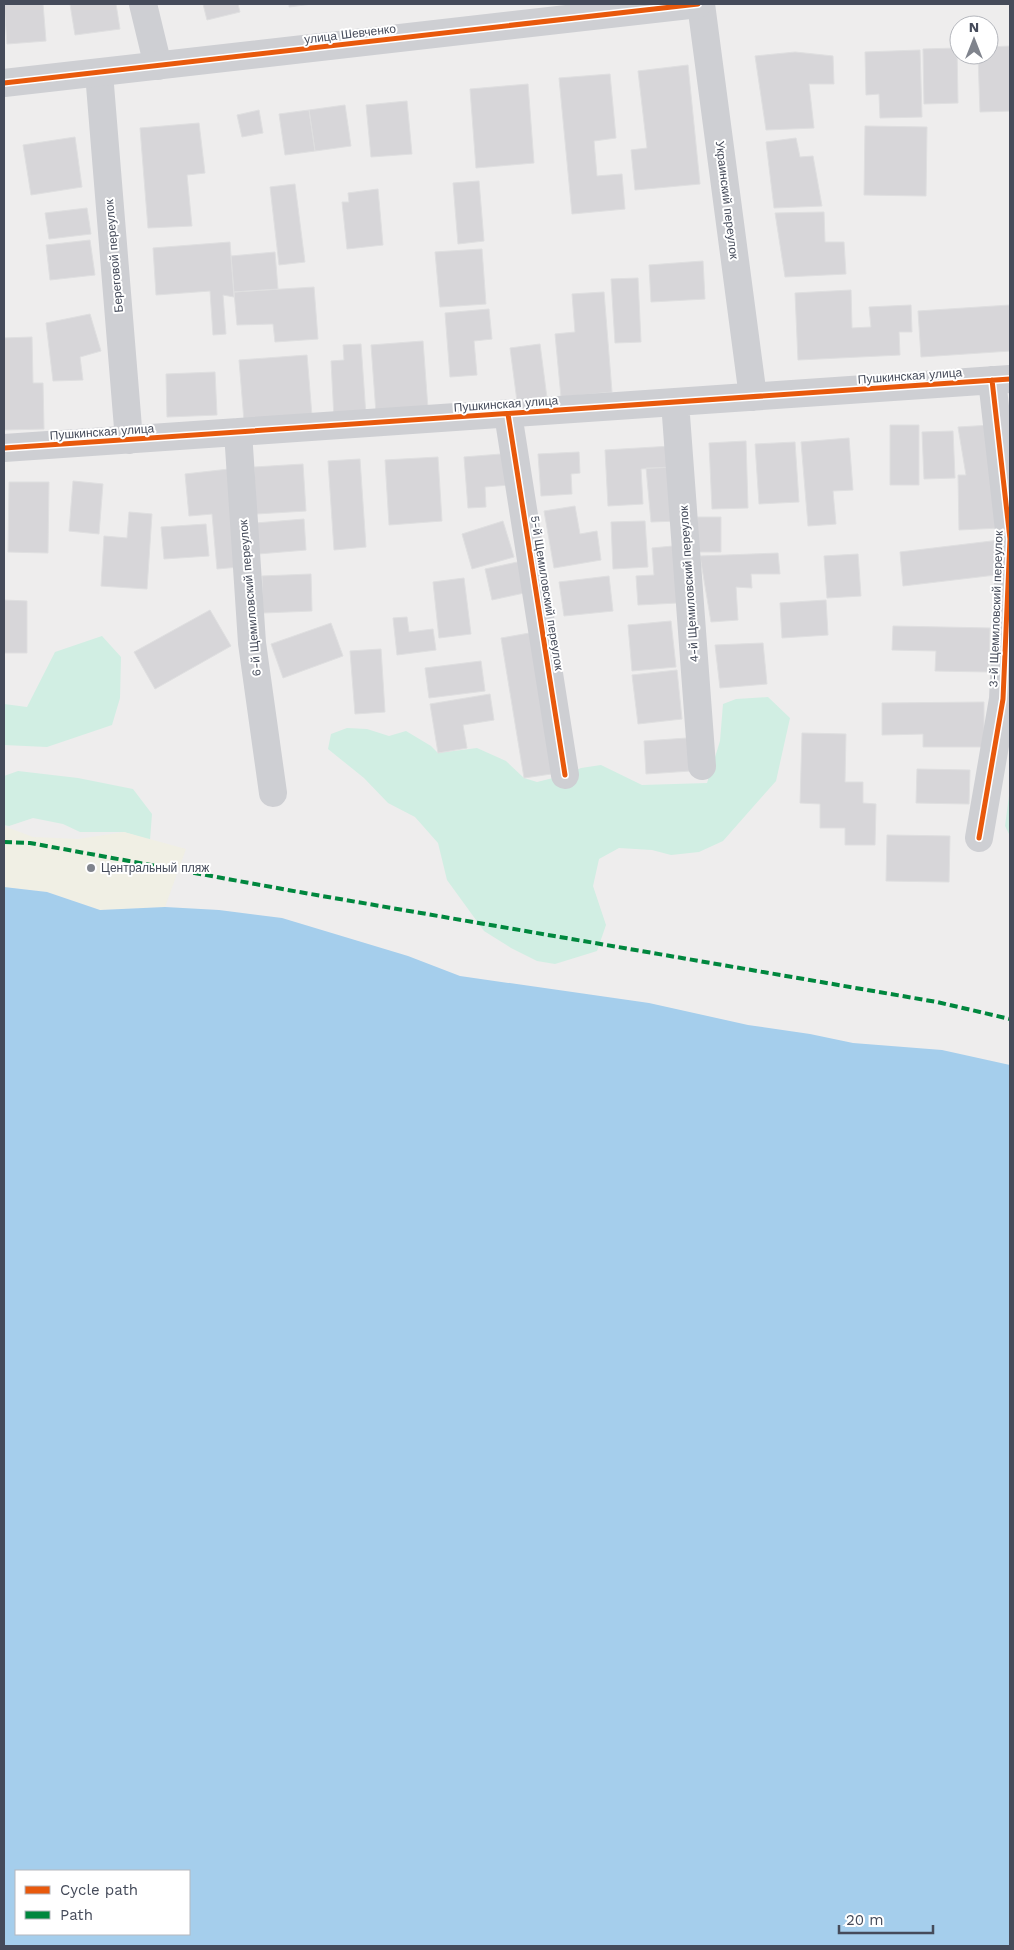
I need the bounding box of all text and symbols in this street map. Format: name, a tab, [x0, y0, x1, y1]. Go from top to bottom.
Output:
north arrow	[949, 15, 999, 65]
text: N	[969, 19, 979, 35]
street label: улица Шевченко	[303, 21, 397, 47]
street label: Украинский переулок	[713, 140, 741, 261]
street label: Береговой переулок	[102, 198, 126, 313]
street label: Пушкинская улица	[857, 365, 963, 387]
street label: Пушкинская улица	[453, 393, 559, 415]
street label: Пушкинская улица	[49, 421, 155, 443]
street label: 4-й Щемиловский переулок	[676, 504, 701, 663]
street label: 5-й Щемиловский переулок	[528, 514, 566, 672]
street label: 6-й Щемиловский переулок	[236, 518, 264, 677]
street label: 3-й Щемиловский переулок	[986, 530, 1006, 688]
place label: Центральный пляж	[101, 861, 209, 875]
marker: Центральный пляж	[85, 862, 97, 874]
legend	[15, 1870, 190, 1935]
text: Cycle path	[60, 1881, 138, 1899]
scale bar	[839, 1902, 933, 1934]
text: Path	[60, 1906, 93, 1924]
text: 20 m	[846, 1911, 884, 1929]

